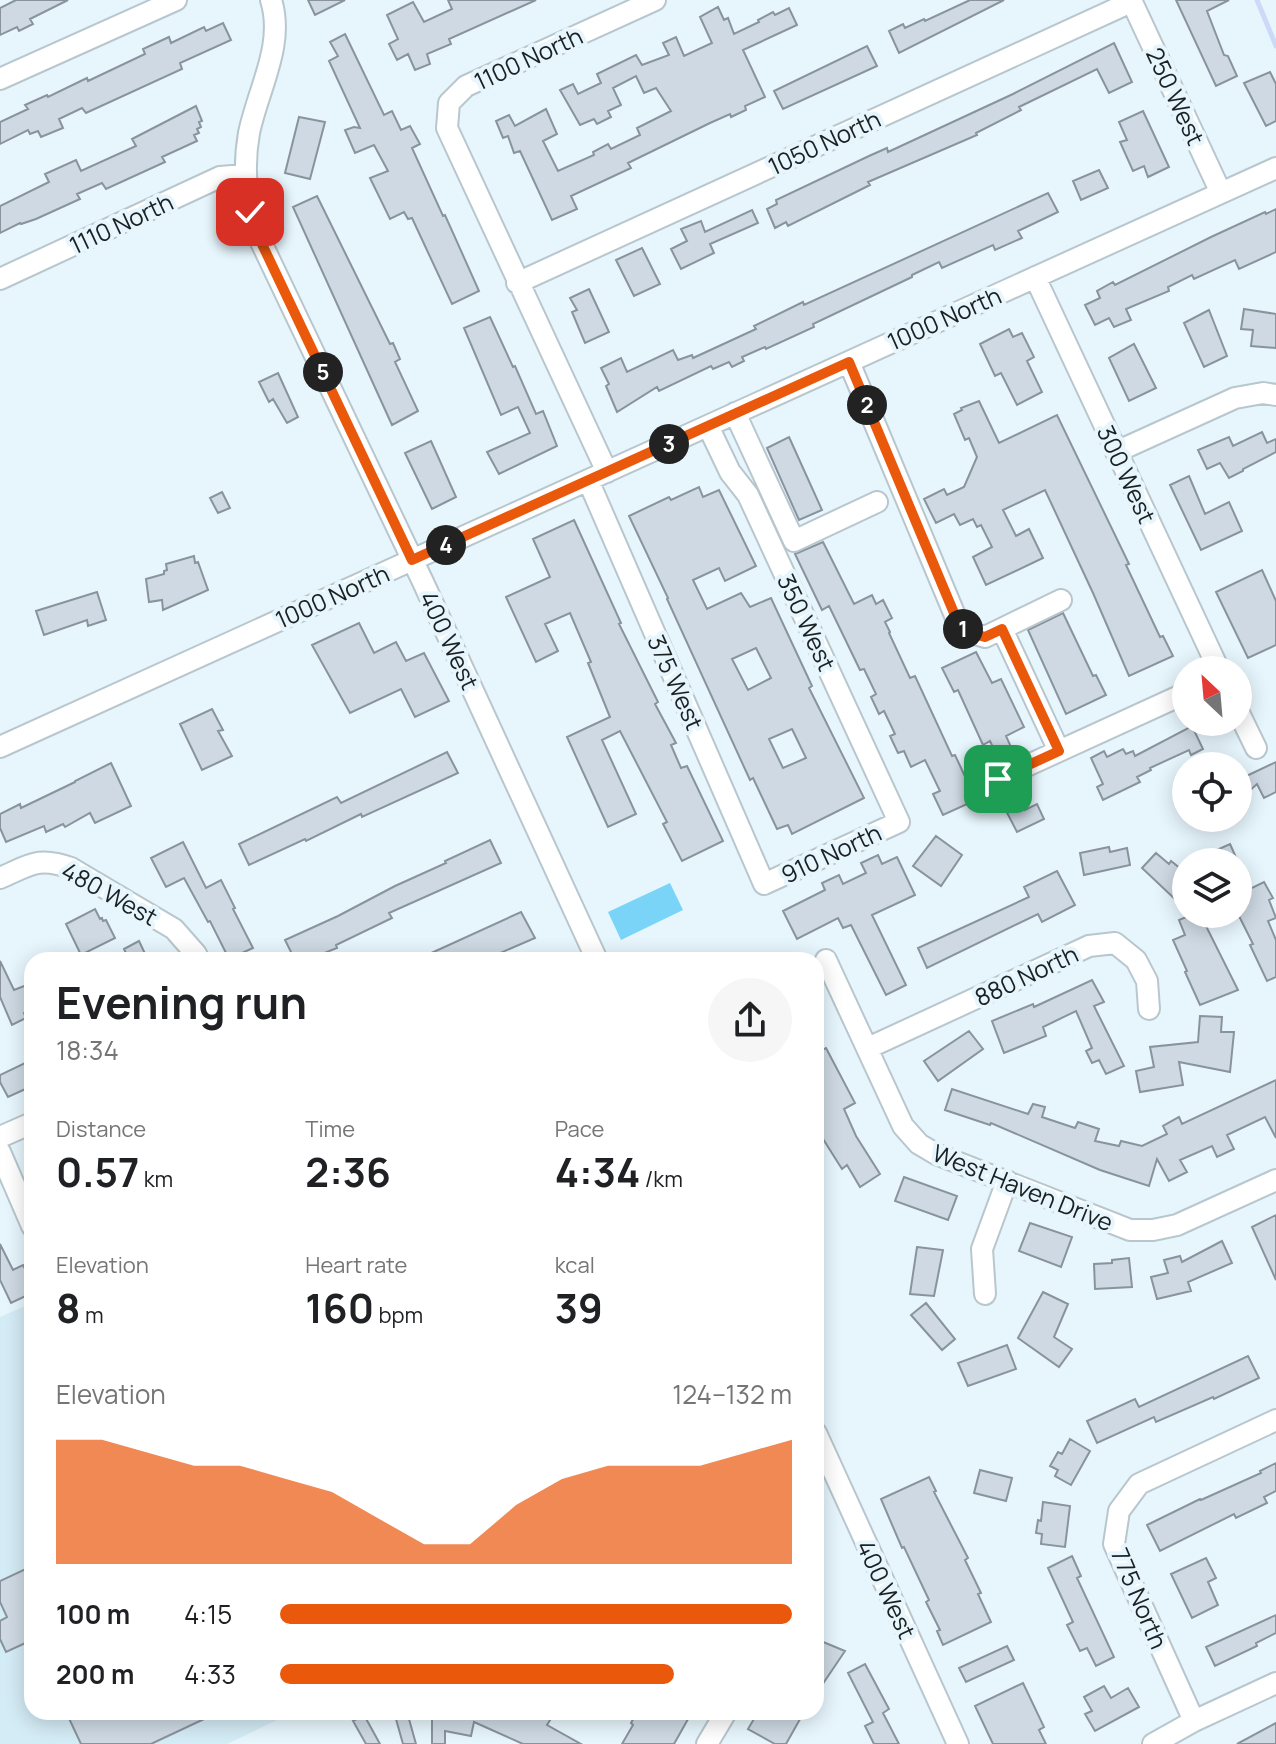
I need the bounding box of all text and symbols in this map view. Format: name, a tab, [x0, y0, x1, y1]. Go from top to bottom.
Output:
street label: 1100 North	[468, 19, 588, 97]
street label: 250 West	[1139, 42, 1213, 150]
street label: 1050 North	[762, 102, 886, 182]
pin	[216, 178, 284, 246]
street label: 1110 North	[64, 185, 178, 261]
icon: check	[228, 190, 272, 234]
street label: 1000 North	[882, 278, 1006, 358]
pin: 5	[303, 352, 343, 392]
text: 5	[317, 357, 329, 387]
pin: 2	[847, 385, 887, 425]
text: 2	[860, 390, 874, 420]
street label: 300 West	[1090, 420, 1164, 528]
pin: 3	[649, 424, 689, 464]
text: 3	[663, 429, 675, 459]
pin: 4	[426, 525, 466, 565]
text: 4	[439, 530, 453, 560]
street label: 1000 North	[270, 556, 394, 636]
street label: 350 West	[770, 568, 844, 676]
street label: 400 West	[413, 585, 487, 695]
pin: 1	[943, 609, 983, 649]
text: 1	[958, 614, 968, 644]
street label: 375 West	[640, 629, 712, 735]
north arrow	[1172, 656, 1252, 736]
map controls	[1172, 656, 1252, 928]
pin	[964, 745, 1032, 813]
button: locate	[1172, 752, 1252, 832]
icon: arrive	[976, 757, 1020, 801]
street label: 910 North	[776, 815, 886, 891]
button: layers	[1172, 848, 1252, 928]
street label: 480 West	[56, 853, 164, 933]
street label: 880 North	[969, 937, 1083, 1013]
text: Evening run	[56, 972, 307, 1032]
button: share	[708, 978, 792, 1062]
text: 18:34	[56, 1032, 119, 1068]
text: Distance	[56, 1114, 146, 1144]
text: Time	[305, 1114, 355, 1144]
text: Pace	[555, 1114, 604, 1144]
street label: West Haven Drive	[928, 1136, 1118, 1238]
text: 0.57	[56, 1144, 139, 1199]
text: 2:36	[305, 1144, 391, 1199]
text: 4:34	[555, 1144, 640, 1199]
text: km	[139, 1164, 173, 1194]
text: /km	[640, 1164, 683, 1194]
text: Elevation	[56, 1250, 149, 1280]
text: Heart rate	[305, 1250, 407, 1280]
text: kcal	[555, 1250, 595, 1280]
text: 8	[56, 1280, 81, 1335]
text: 160	[305, 1280, 374, 1335]
text: 39	[555, 1280, 603, 1335]
text: m	[81, 1300, 104, 1330]
text: bpm	[374, 1300, 423, 1330]
text: Elevation	[56, 1376, 166, 1412]
text: 124–132 m	[672, 1376, 792, 1412]
street label: 400 West	[850, 1534, 924, 1644]
street label: 775 North	[1104, 1543, 1176, 1653]
text: 100 m	[56, 1596, 130, 1632]
text: 4:15	[184, 1596, 232, 1632]
text: 200 m	[56, 1656, 134, 1692]
text: 4:33	[184, 1656, 236, 1692]

